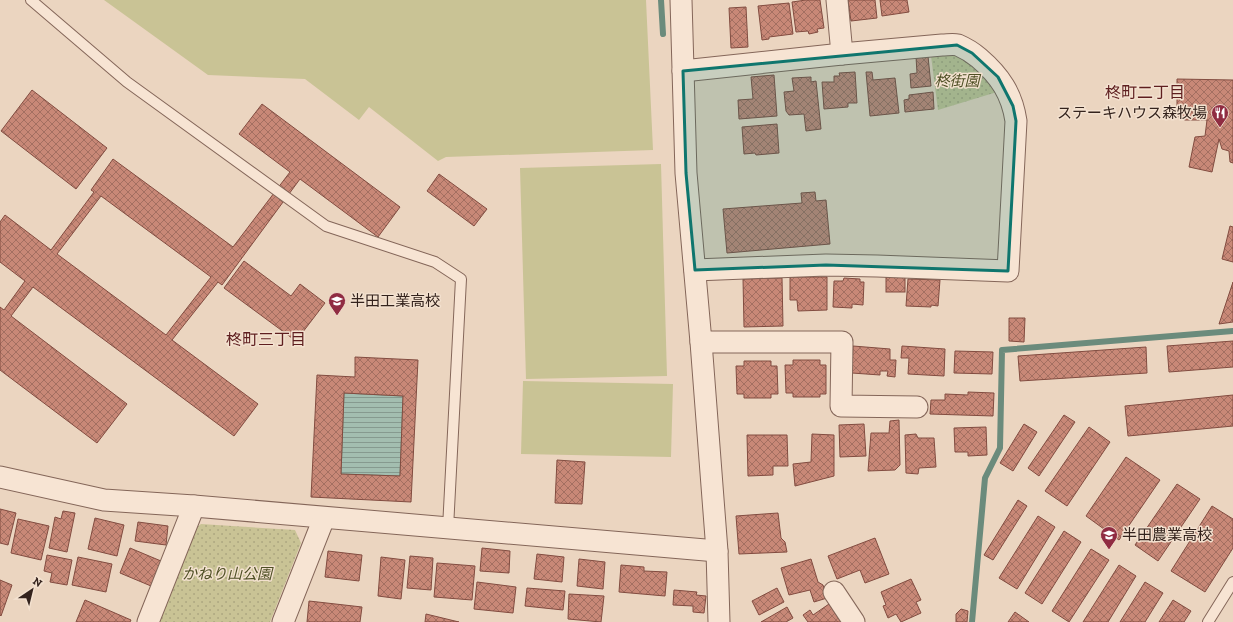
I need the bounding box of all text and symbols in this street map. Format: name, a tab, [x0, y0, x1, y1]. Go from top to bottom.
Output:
park label: 柊街園	[934, 72, 981, 90]
district label: 柊町二丁目	[1105, 83, 1185, 102]
restaurant icon: ステーキハウス森牧場	[1210, 103, 1230, 128]
place label: ステーキハウス森牧場	[1057, 104, 1207, 122]
school or university icon: 半田工業高校	[327, 291, 347, 316]
place label: 半田工業高校	[350, 292, 440, 310]
district label: 柊町三丁目	[226, 330, 306, 349]
school or university icon: 半田農業高校	[1099, 525, 1119, 550]
place label: 半田農業高校	[1122, 526, 1212, 544]
park label: かねり山公園	[182, 565, 274, 583]
north arrow	[12, 570, 52, 610]
text: N	[30, 574, 45, 590]

